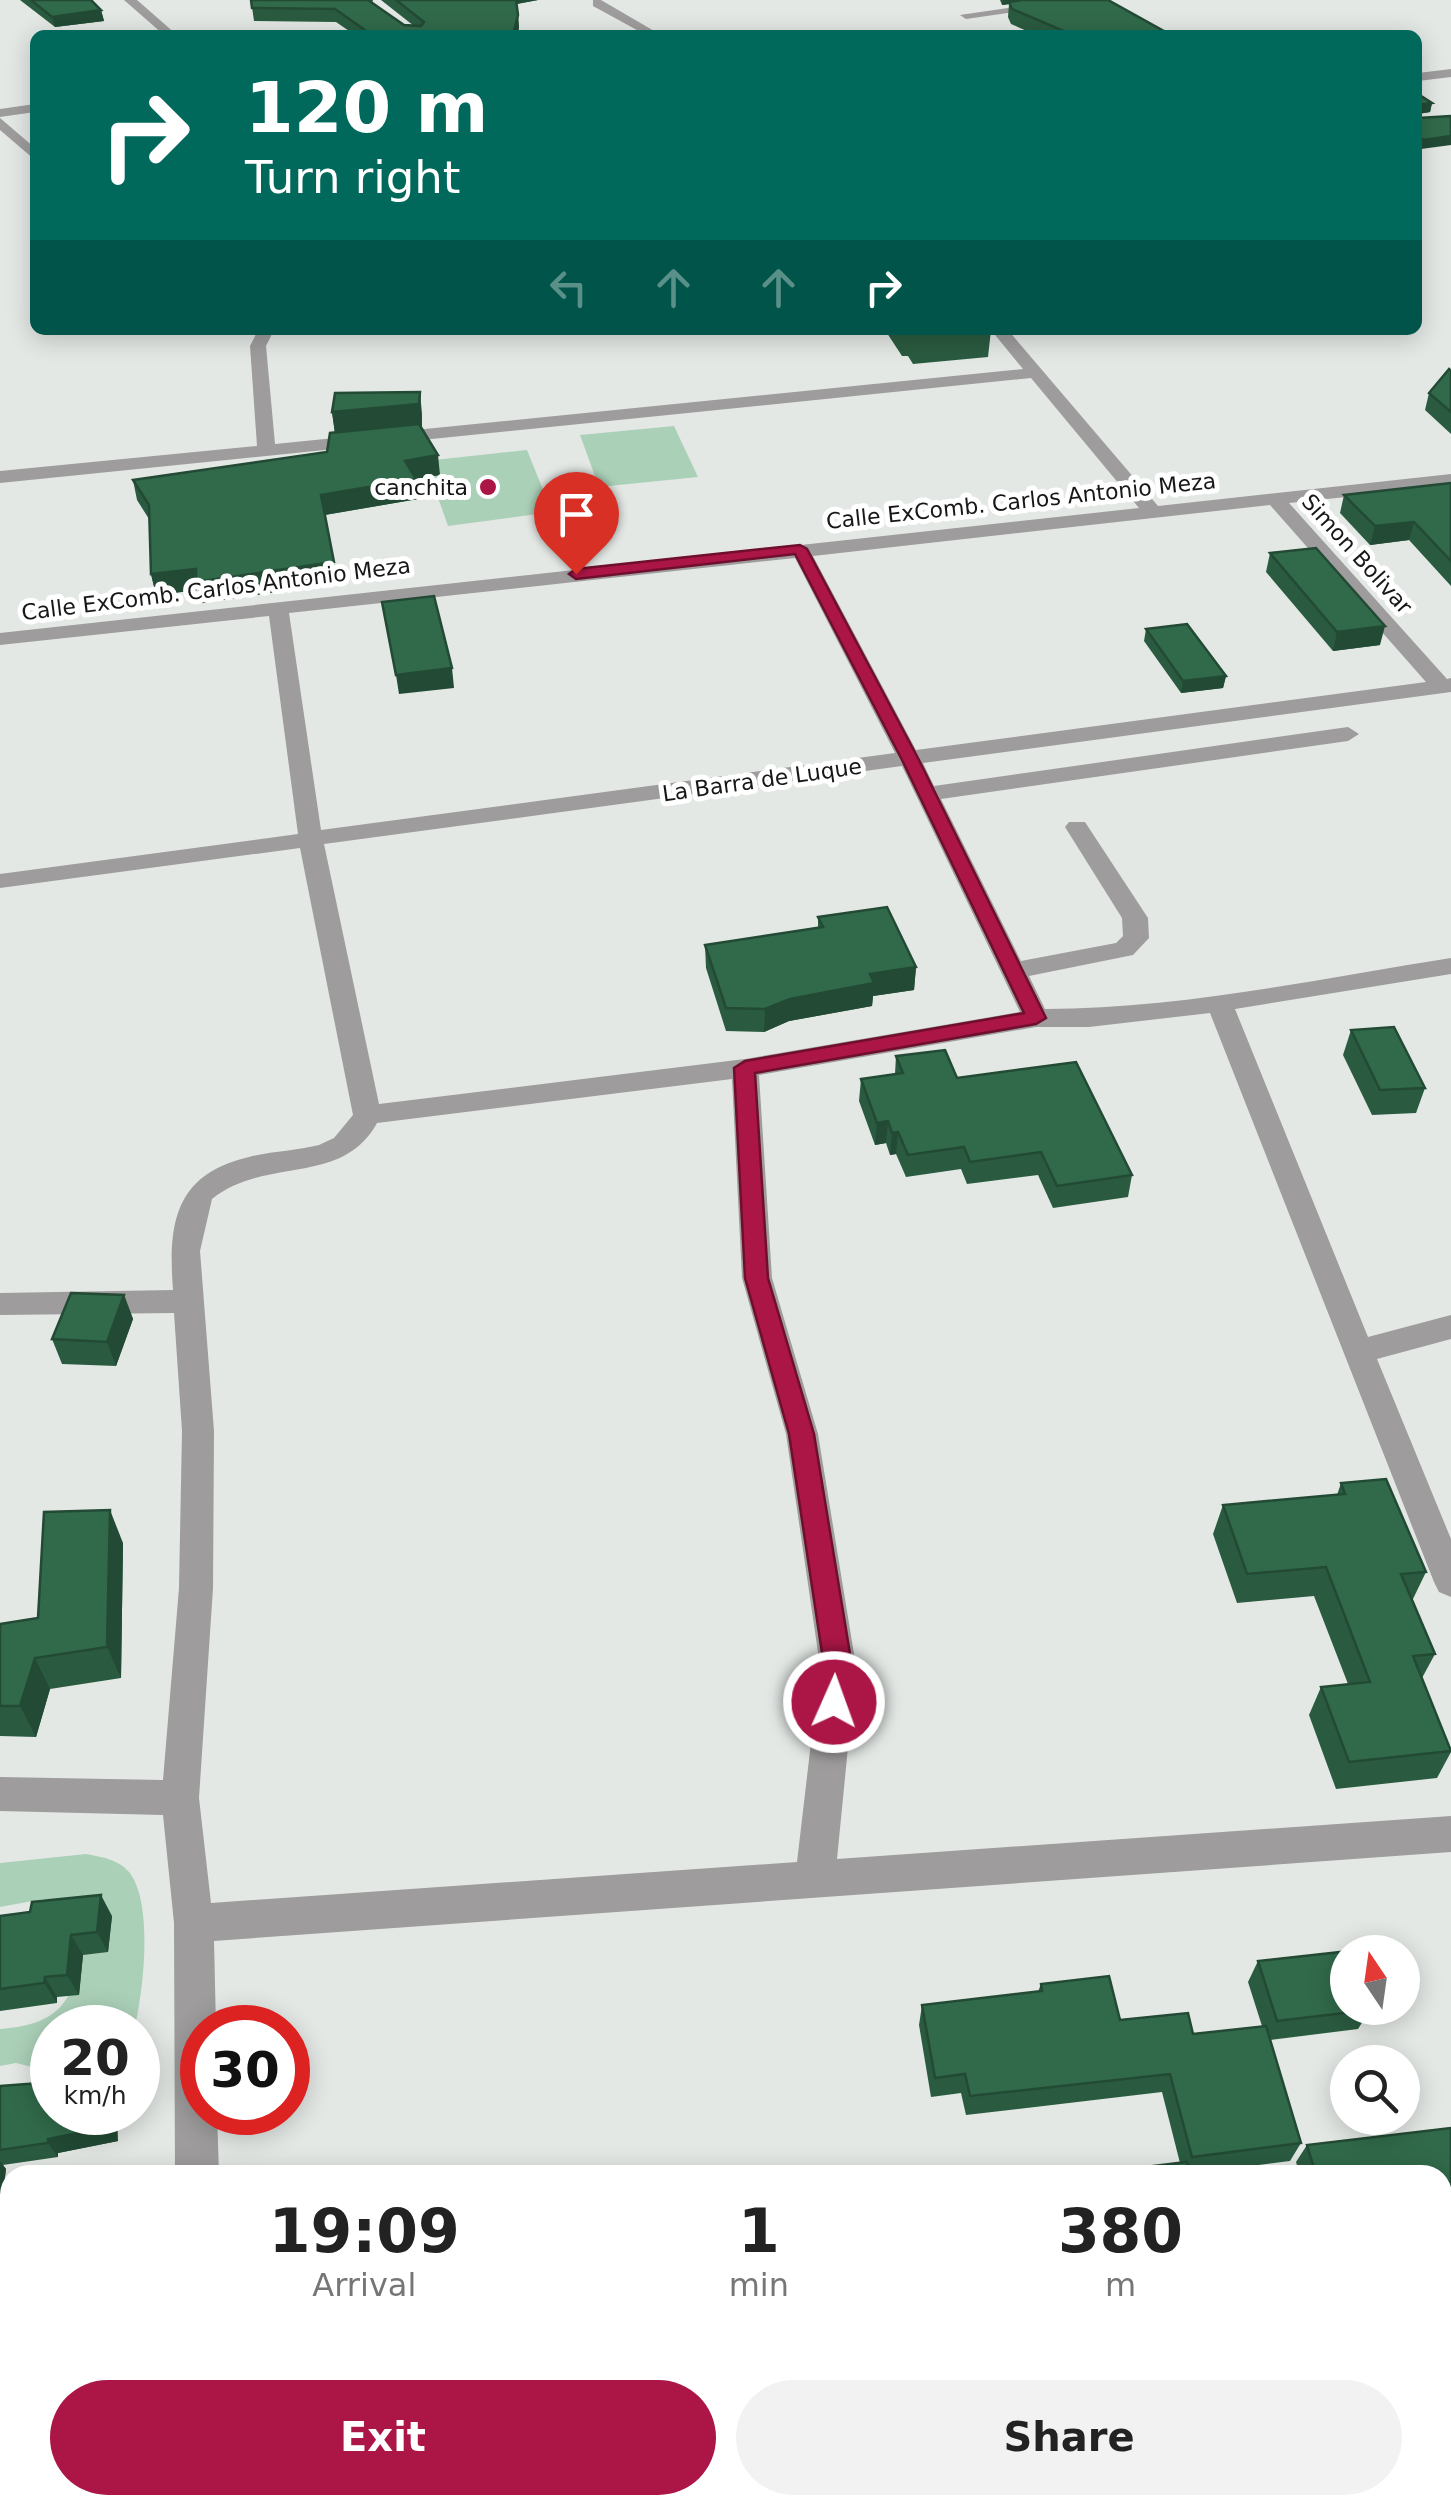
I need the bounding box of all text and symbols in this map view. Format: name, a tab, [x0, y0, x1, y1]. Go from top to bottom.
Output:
text: 120 m	[245, 67, 488, 149]
icon: right	[80, 70, 210, 200]
text: Turn right	[245, 151, 460, 204]
icon: left	[541, 260, 596, 315]
icon: ahead	[646, 260, 701, 315]
icon: ahead	[751, 260, 806, 315]
icon: right	[856, 260, 911, 315]
street label: Calle ExComb. Carlos Antonio Meza	[825, 468, 1217, 534]
pin	[534, 472, 619, 575]
place label: canchita	[374, 475, 468, 500]
marker: canchita	[477, 476, 499, 498]
icon: arrive	[549, 487, 604, 542]
street label: Simon Bolivar	[1297, 489, 1418, 620]
street label: Calle ExComb. Carlos Antonio Meza	[20, 553, 412, 625]
street label: La Barra de Luque	[661, 754, 863, 806]
position arrow	[782, 1650, 886, 1754]
north arrow	[1330, 1935, 1420, 2025]
map controls	[1330, 1935, 1420, 2135]
speed limit sign: 30	[180, 2005, 310, 2135]
text: 20	[60, 2029, 130, 2087]
button: search	[1330, 2045, 1420, 2135]
text: km/h	[63, 2081, 127, 2110]
text: 19:09	[269, 2196, 460, 2266]
text: 1	[738, 2196, 780, 2266]
text: 380	[1058, 2196, 1183, 2266]
text: Arrival	[312, 2266, 416, 2304]
text: min	[729, 2266, 789, 2304]
text: m	[1105, 2266, 1136, 2304]
button: Exit	[50, 2380, 716, 2495]
button: Share	[736, 2380, 1402, 2495]

